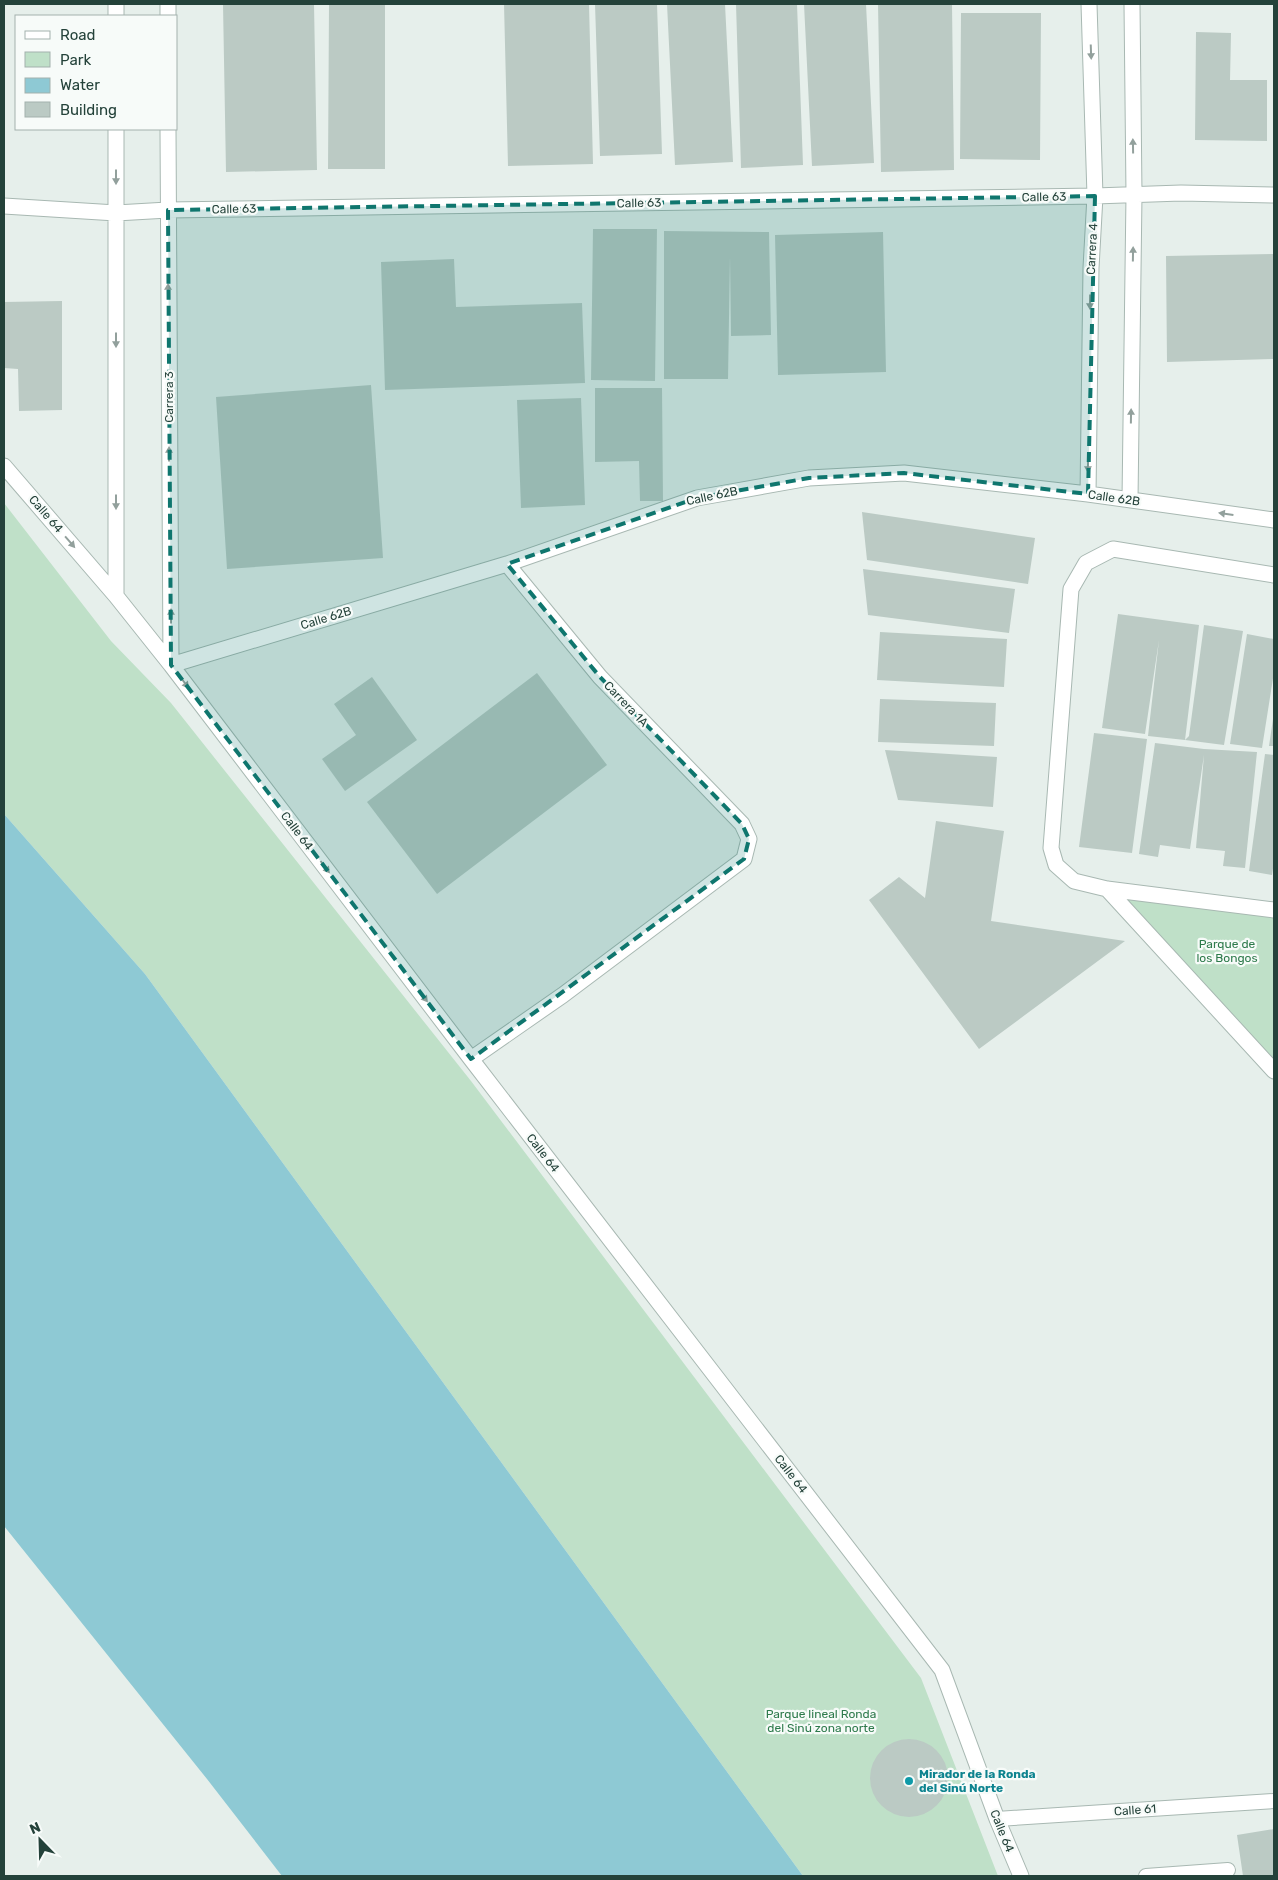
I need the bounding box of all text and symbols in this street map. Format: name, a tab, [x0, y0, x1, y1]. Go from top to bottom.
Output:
legend	[15, 15, 178, 130]
text: Road	[60, 26, 96, 44]
one-way arrow	[1087, 45, 1095, 61]
text: Park	[60, 51, 91, 69]
text: Water	[60, 76, 100, 94]
text: Building	[60, 101, 117, 119]
one-way arrow	[1129, 138, 1137, 154]
one-way arrow	[112, 170, 120, 186]
street label: Calle 63	[1022, 190, 1066, 204]
street label: Calle 63	[617, 196, 661, 210]
street label: Calle 63	[212, 202, 256, 216]
street label: Carrera 4	[1084, 222, 1100, 275]
one-way arrow	[1129, 246, 1137, 262]
one-way arrow	[164, 283, 172, 299]
one-way arrow	[1086, 295, 1094, 311]
one-way arrow	[112, 332, 120, 348]
street label: Carrera 3	[162, 371, 176, 423]
one-way arrow	[1127, 408, 1135, 424]
one-way arrow	[165, 445, 173, 461]
one-way arrow	[1084, 457, 1092, 473]
street label: Calle 62B	[685, 484, 739, 508]
street label: Calle 62B	[1087, 487, 1141, 509]
street label: Calle 64	[26, 493, 66, 536]
one-way arrow	[112, 495, 120, 511]
one-way arrow	[1218, 509, 1234, 517]
one-way arrow	[64, 536, 76, 548]
street label: Calle 62B	[299, 604, 353, 632]
one-way arrow	[167, 608, 175, 624]
one-way arrow	[178, 675, 189, 688]
street label: Carrera 1A	[601, 678, 651, 730]
street label: Calle 64	[278, 809, 316, 854]
one-way arrow	[319, 860, 330, 873]
park label: Parque de los Bongos	[1196, 937, 1258, 965]
one-way arrow	[418, 989, 428, 1003]
street label: Calle 64	[524, 1131, 563, 1175]
street label: Calle 64	[772, 1452, 811, 1496]
park label: Parque lineal Ronda del Sinú zona norte	[766, 1707, 876, 1735]
place label: Mirador de la Ronda del Sinú Norte	[919, 1767, 1036, 1795]
marker: Mirador de la Ronda del Sinú Norte	[903, 1775, 915, 1787]
street label: Calle 61	[1113, 1802, 1157, 1818]
street label: Calle 64	[987, 1808, 1017, 1855]
north arrow	[15, 1815, 65, 1865]
text: N	[27, 1819, 43, 1838]

